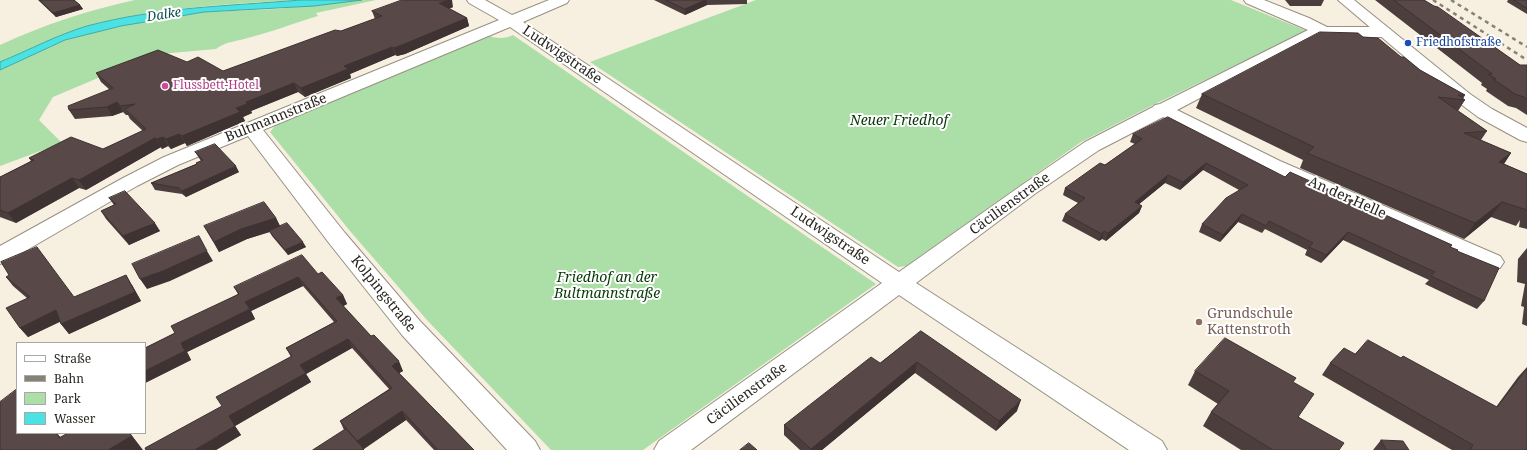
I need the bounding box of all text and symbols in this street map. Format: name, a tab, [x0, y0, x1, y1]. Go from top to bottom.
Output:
water label: Dalke	[146, 5, 182, 25]
street label: Ludwigstraße	[519, 22, 605, 88]
place label: Friedhofstraße	[1416, 36, 1501, 50]
marker: Friedhofstraße	[1403, 38, 1413, 48]
place label: Flussbett-Hotel	[173, 79, 259, 93]
marker: Flussbett-Hotel	[160, 81, 170, 91]
street label: Bultmannstraße	[223, 90, 329, 146]
park label: Neuer Friedhof	[850, 113, 948, 129]
street label: Cäcilienstraße	[967, 169, 1053, 239]
street label: An der Helle	[1305, 173, 1389, 223]
street label: Ludwigstraße	[787, 203, 873, 269]
street label: Kolpingstraße	[347, 252, 419, 336]
park label: Friedhof an der Bultmannstraße	[554, 270, 660, 302]
place label: Grundschule Kattenstroth	[1207, 306, 1293, 338]
marker: Grundschule Kattenstroth	[1194, 317, 1204, 327]
legend	[16, 342, 146, 434]
text: Straße	[54, 350, 91, 367]
street label: Cäcilienstraße	[704, 359, 790, 429]
text: Bahn	[54, 370, 84, 387]
text: Park	[54, 390, 81, 407]
text: Wasser	[54, 410, 95, 427]

